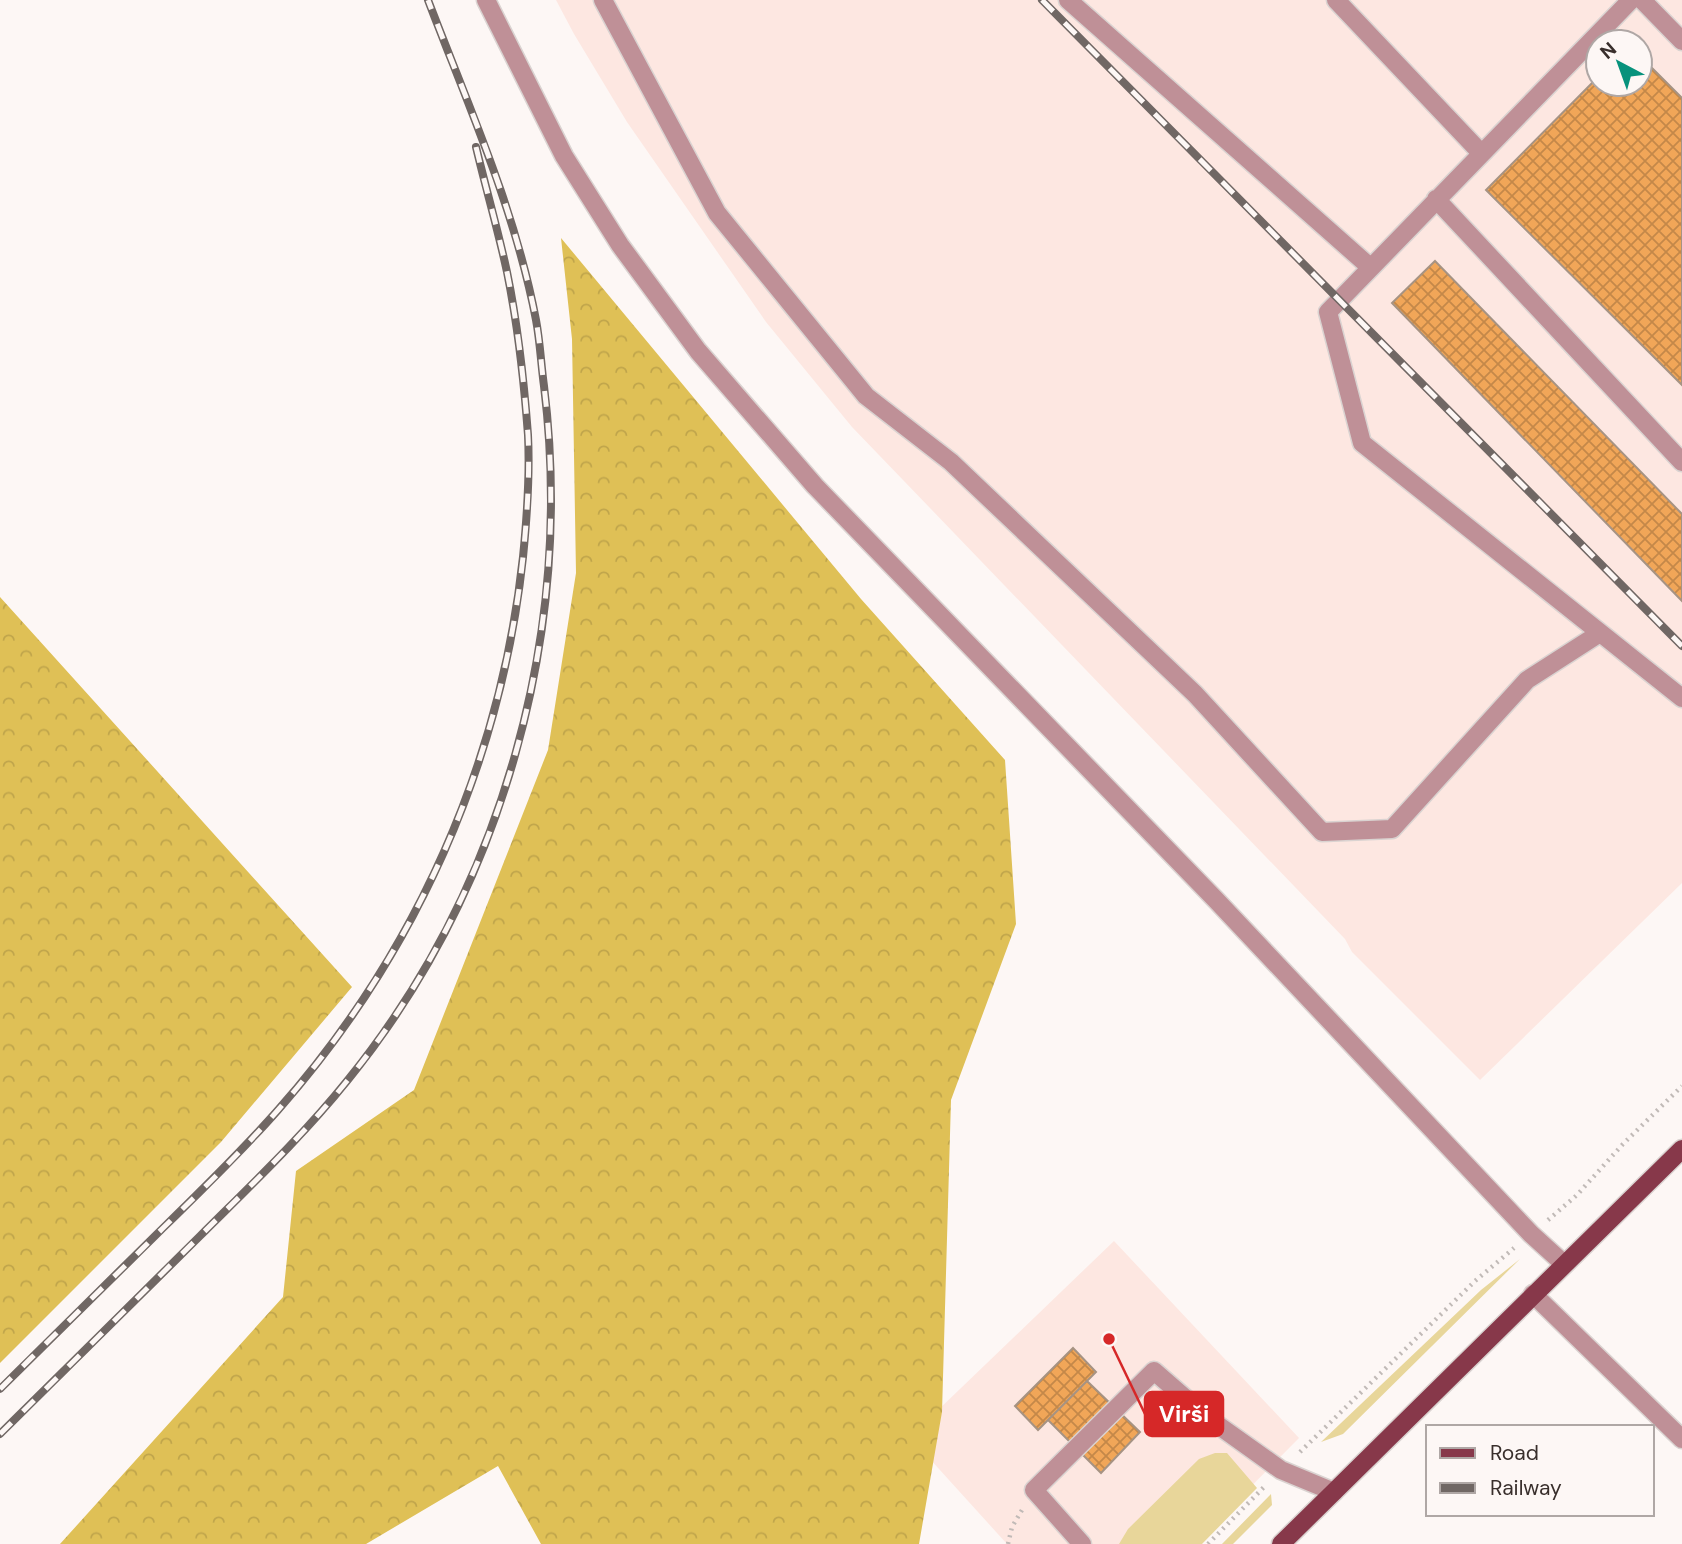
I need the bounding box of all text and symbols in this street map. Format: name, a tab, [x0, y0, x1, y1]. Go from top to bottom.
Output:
north arrow	[1584, 28, 1654, 98]
text: N	[1595, 37, 1622, 65]
callout: Virši	[1145, 1392, 1223, 1436]
text: Virši	[1159, 1399, 1209, 1429]
legend	[1426, 1425, 1654, 1516]
text: Road	[1490, 1439, 1539, 1467]
text: Railway	[1490, 1474, 1562, 1502]

